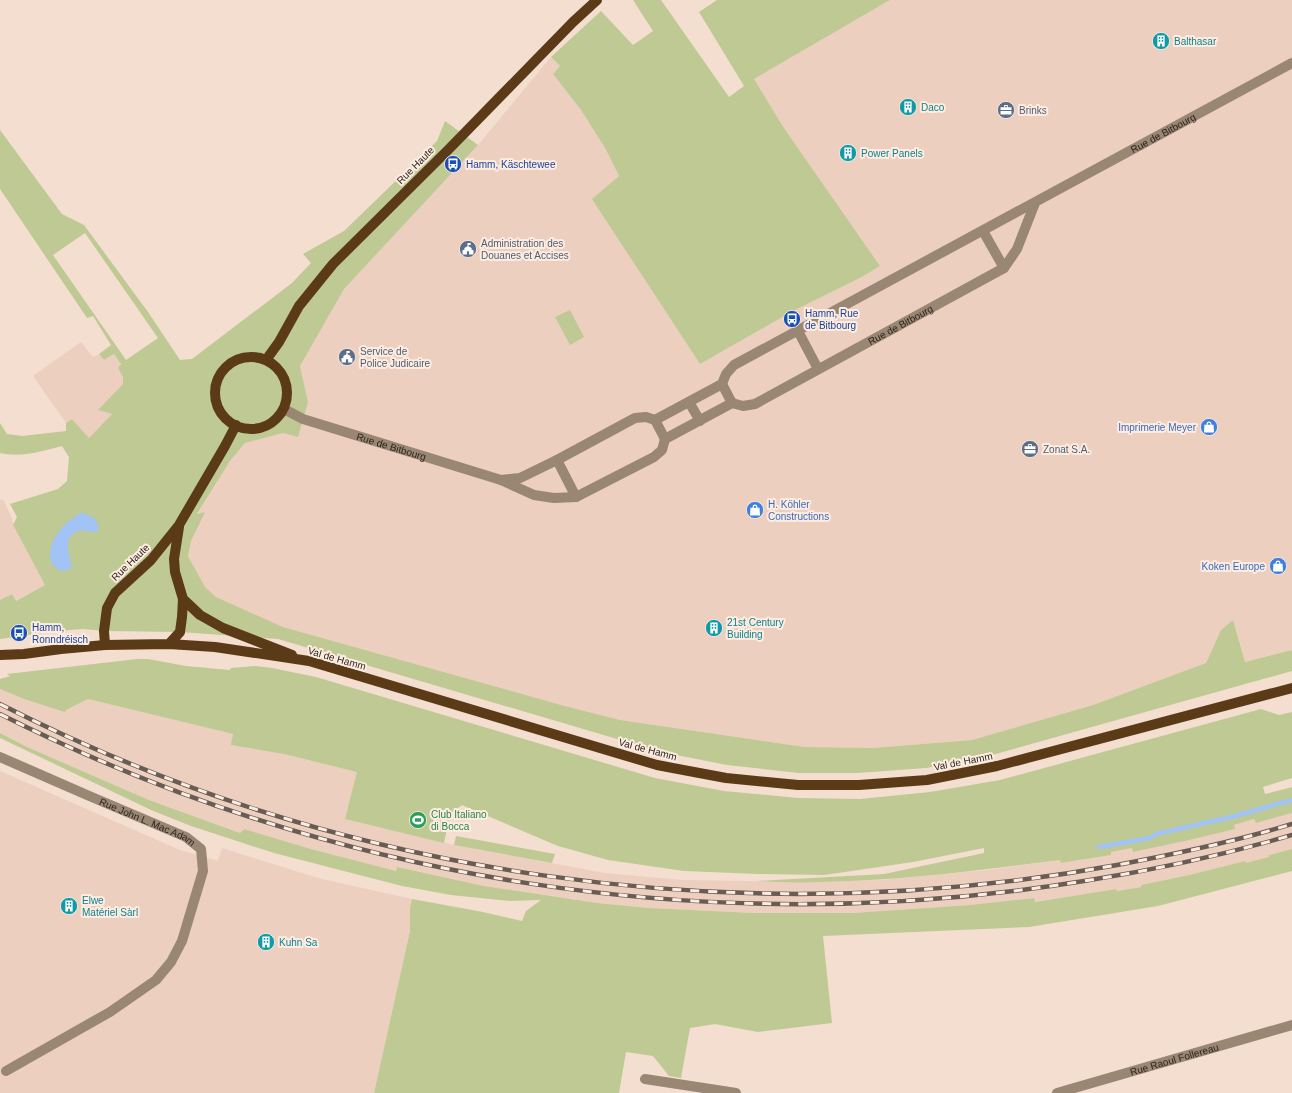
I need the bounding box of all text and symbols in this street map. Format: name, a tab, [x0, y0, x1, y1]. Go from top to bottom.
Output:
building icon: Balthasar	[1151, 31, 1171, 51]
place label: Balthasar	[1174, 36, 1217, 47]
building icon: Daco	[898, 97, 918, 117]
office icon: Brinks	[996, 100, 1016, 120]
place label: Daco	[921, 102, 945, 113]
place label: Brinks	[1019, 105, 1047, 116]
street label: Rue de Bitbourg	[1129, 111, 1198, 155]
building icon: Power Panels	[838, 143, 858, 163]
street label: Rue Haute	[395, 144, 436, 186]
place label: Power Panels	[861, 148, 923, 159]
bus stop icon: Hamm, Käschtewee	[443, 154, 463, 174]
place label: Hamm, Käschtewee	[466, 159, 556, 170]
place label: Administration des Douanes et Accises	[481, 238, 569, 261]
public building icon: Administration des Douanes et Accises	[458, 239, 478, 259]
street label: Rue de Bitbourg	[866, 303, 935, 347]
place label: Hamm, Rue de Bitbourg	[805, 308, 859, 331]
bus stop icon: Hamm, Rue de Bitbourg	[782, 309, 802, 329]
place label: Service de Police Judicaire	[360, 346, 430, 369]
public building icon: Service de Police Judicaire	[337, 347, 357, 367]
shop icon: Imprimerie Meyer	[1199, 417, 1219, 437]
place label: Imprimerie Meyer	[1118, 422, 1197, 433]
street label: Rue de Bitbourg	[355, 431, 427, 463]
office icon: Zonat S.A.	[1020, 439, 1040, 459]
place label: Zonat S.A.	[1043, 444, 1090, 455]
place label: H. Köhler Constructions	[768, 499, 829, 522]
shop icon: H. Köhler Constructions	[745, 500, 765, 520]
street label: Rue Haute	[109, 541, 152, 583]
shop icon: Koken Europe	[1268, 556, 1288, 576]
place label: Koken Europe	[1202, 561, 1265, 572]
place label: 21st Century Building	[727, 617, 784, 640]
building icon: 21st Century Building	[704, 618, 724, 638]
place label: Hamm, Ronndréisch	[32, 622, 88, 645]
bus stop icon: Hamm, Ronndréisch	[9, 623, 29, 643]
street label: Val de Hamm	[307, 645, 367, 672]
street label: Val de Hamm	[618, 736, 678, 763]
street label: Val de Hamm	[933, 750, 994, 773]
street label: Rue John L. Mac Adam	[98, 796, 197, 848]
place label: Club Italiano di Bocca	[431, 809, 487, 832]
sports icon: Club Italiano di Bocca	[408, 810, 428, 830]
place label: Elwe Matériel Sàrl	[82, 895, 138, 918]
building icon: Elwe Matériel Sàrl	[59, 896, 79, 916]
building icon: Kuhn Sa	[256, 932, 276, 952]
place label: Kuhn Sa	[279, 937, 318, 948]
street label: Rue Raoul Follereau	[1129, 1042, 1220, 1078]

